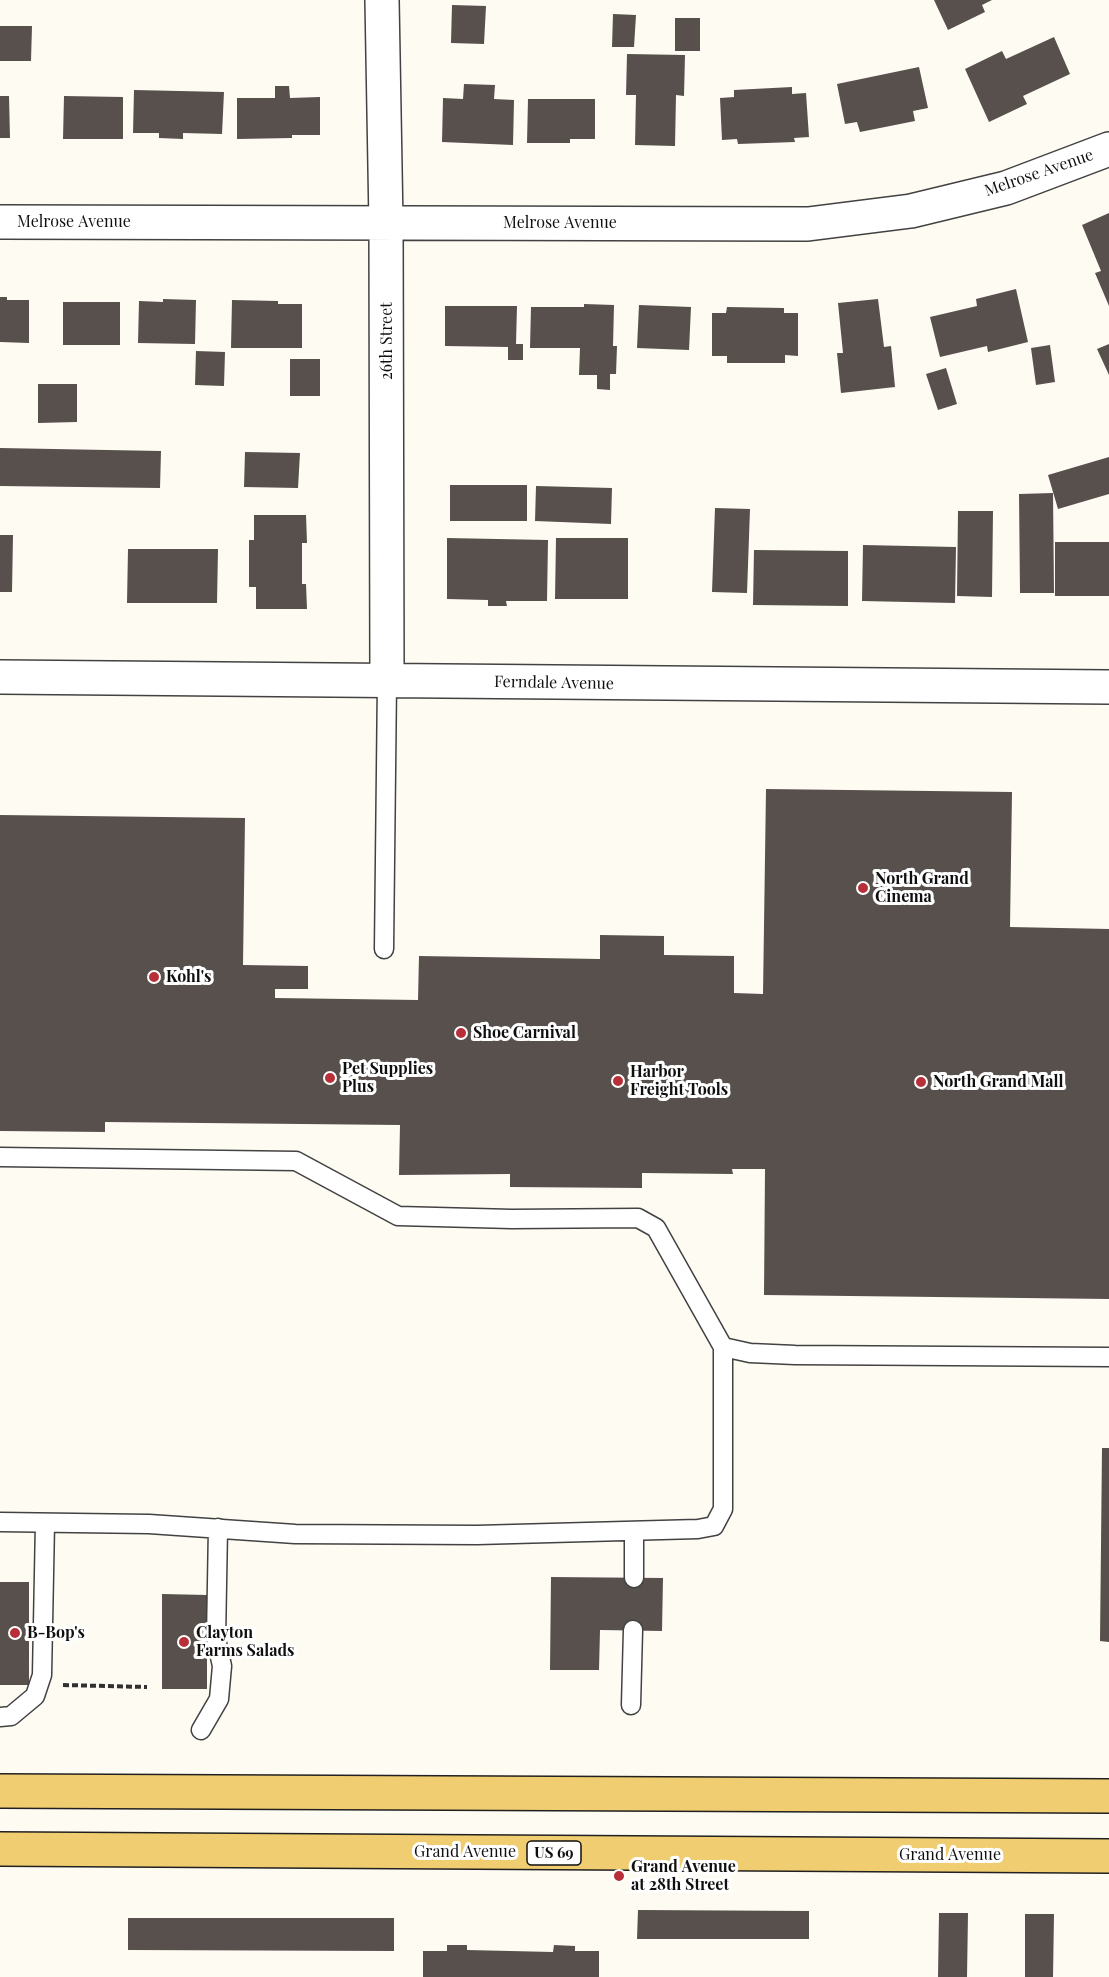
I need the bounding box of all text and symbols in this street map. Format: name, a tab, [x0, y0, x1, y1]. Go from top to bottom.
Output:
street label: Melrose Avenue	[982, 145, 1096, 201]
street label: Melrose Avenue	[17, 212, 131, 232]
street label: Melrose Avenue	[503, 213, 617, 233]
street label: 26th Street	[377, 302, 397, 380]
street label: Ferndale Avenue	[494, 672, 614, 694]
place label: North Grand Cinema	[875, 869, 969, 907]
marker: North Grand Cinema	[856, 881, 870, 895]
place label: Kohl's	[166, 967, 211, 987]
marker: Kohl's	[147, 970, 161, 984]
place label: Shoe Carnival	[473, 1023, 576, 1043]
marker: Shoe Carnival	[454, 1026, 468, 1040]
place label: Pet Supplies Plus	[342, 1059, 433, 1097]
place label: Harbor Freight Tools	[630, 1062, 728, 1100]
marker: Pet Supplies Plus	[323, 1071, 337, 1085]
place label: North Grand Mall	[933, 1072, 1064, 1092]
marker: Harbor Freight Tools	[611, 1074, 625, 1088]
marker: North Grand Mall	[914, 1075, 928, 1089]
place label: B-Bop's	[27, 1623, 85, 1643]
place label: Clayton Farms Salads	[196, 1623, 294, 1661]
marker: B-Bop's	[8, 1626, 22, 1640]
marker: Clayton Farms Salads	[177, 1635, 191, 1649]
road number: US 69	[527, 1841, 581, 1865]
street label: Grand Avenue	[414, 1842, 516, 1862]
street label: Grand Avenue	[899, 1845, 1001, 1865]
place label: Grand Avenue at 28th Street	[631, 1857, 736, 1895]
marker: Grand Avenue at 28th Street	[612, 1869, 626, 1883]

